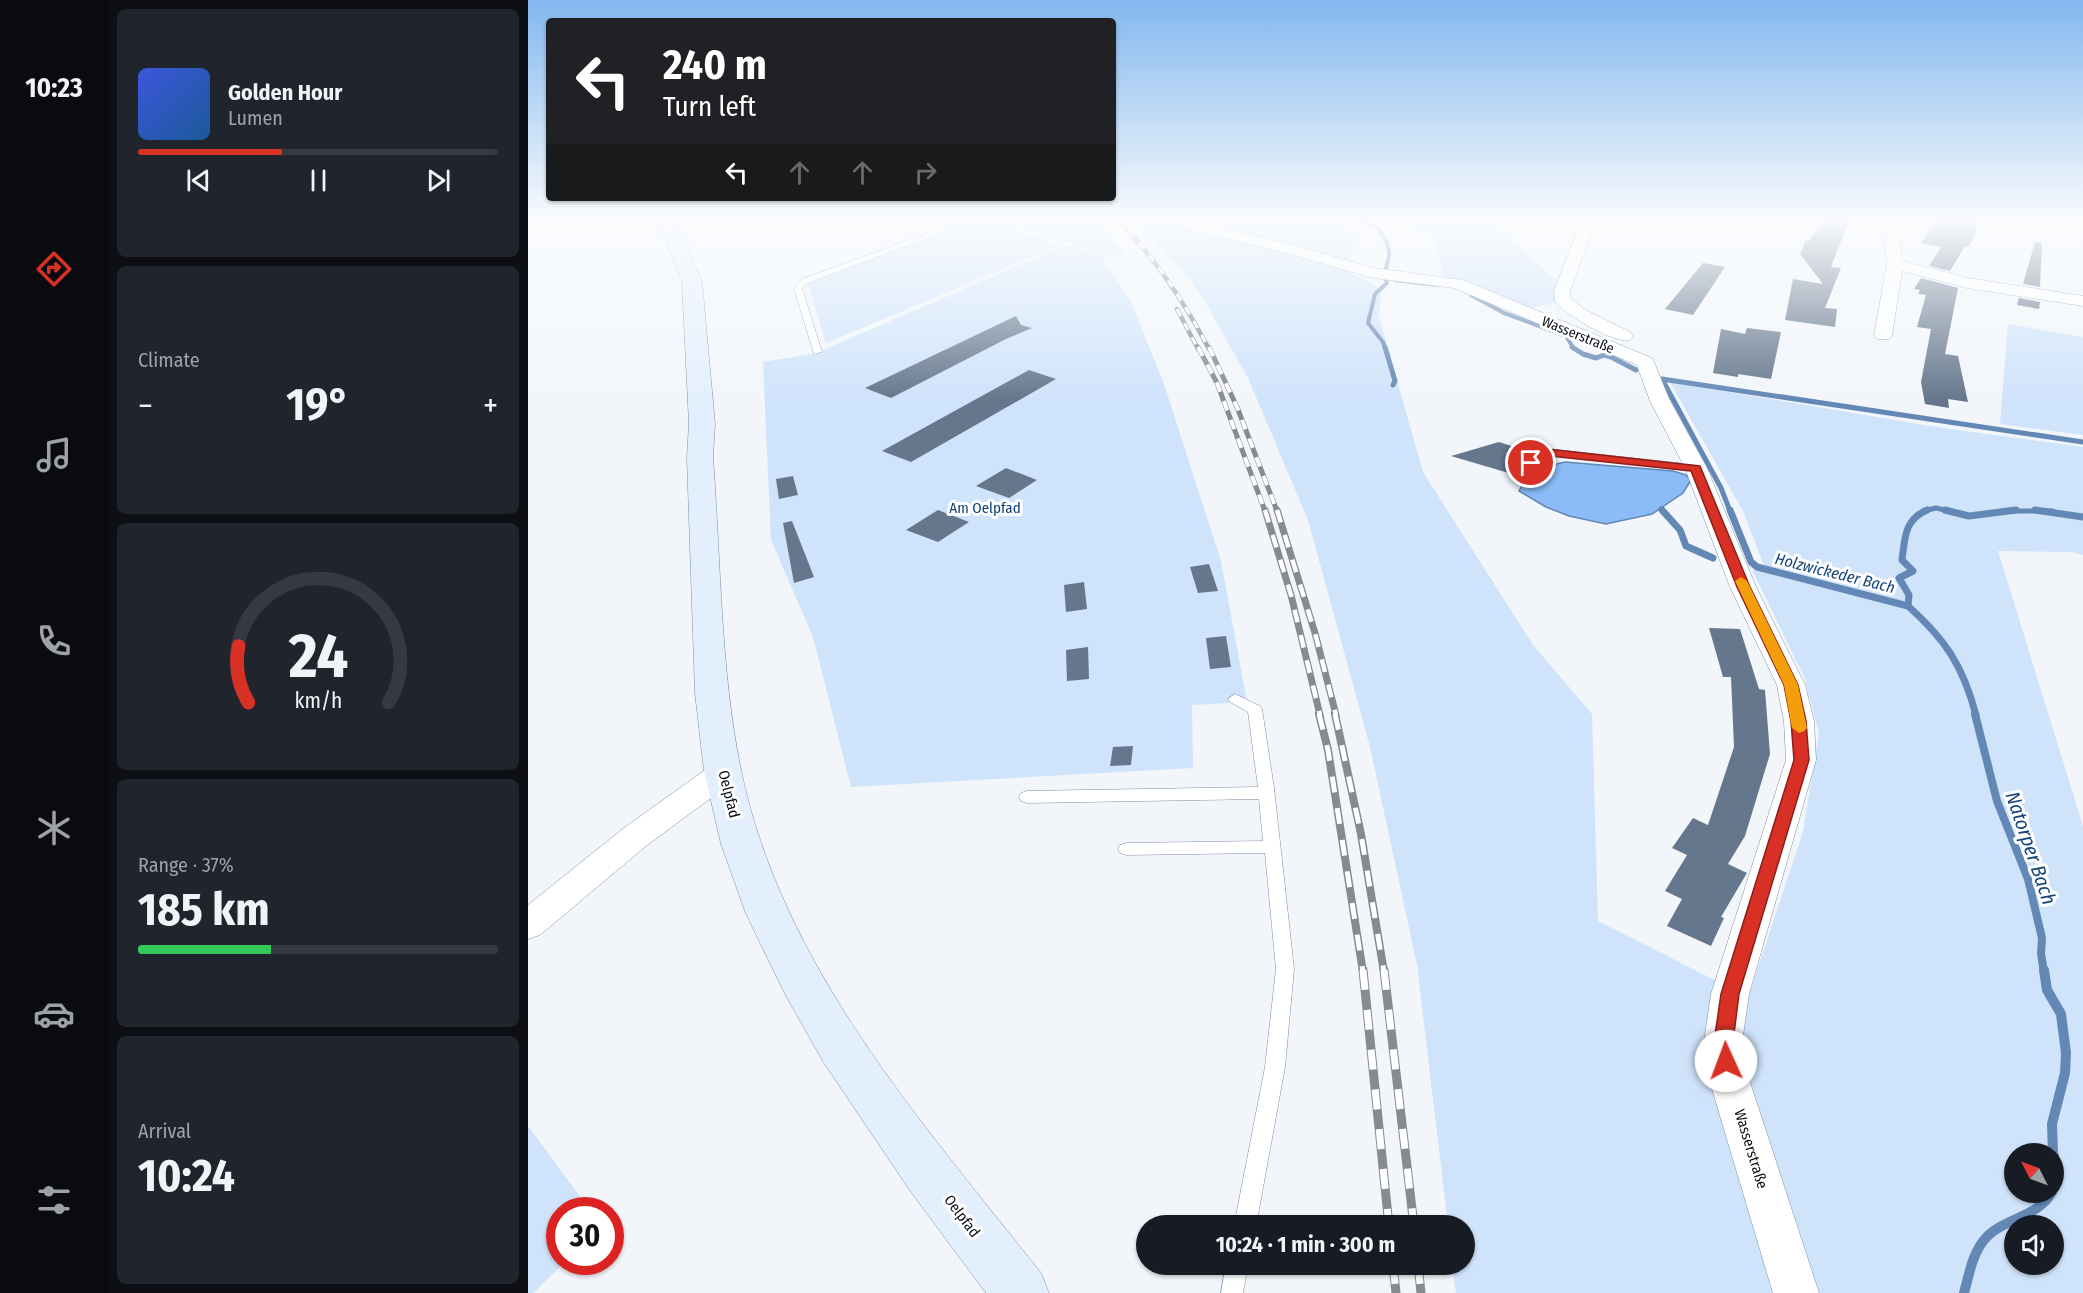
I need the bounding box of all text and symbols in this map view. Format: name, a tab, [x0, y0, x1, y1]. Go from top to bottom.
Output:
text: 240 m	[663, 40, 767, 90]
icon: left	[564, 42, 642, 120]
text: 10:23	[25, 72, 83, 104]
text: Golden Hour	[228, 79, 342, 106]
text: Turn left	[663, 91, 756, 123]
text: Lumen	[228, 106, 283, 130]
icon: left	[720, 156, 753, 189]
icon: ahead	[783, 156, 816, 189]
icon: ahead	[846, 156, 879, 189]
icon: right	[909, 156, 942, 189]
icon: previous	[182, 164, 215, 197]
icon: pause	[302, 164, 335, 197]
icon: next	[422, 164, 455, 197]
icon: directions	[33, 248, 75, 290]
street label: Wasserstraße	[1539, 313, 1617, 357]
text: Climate	[138, 348, 200, 372]
text: 19°	[286, 378, 350, 432]
text: −	[138, 386, 153, 426]
text: +	[483, 386, 498, 426]
icon: music	[33, 434, 75, 476]
pin	[1505, 437, 1556, 488]
icon: arrive	[1514, 446, 1547, 479]
park label: Am Oelpfad	[949, 499, 1021, 517]
water label: Holzwickeder Bach	[1773, 549, 1897, 597]
icon: phone	[33, 620, 75, 662]
text: 24	[287, 620, 348, 695]
text: km/h	[294, 689, 342, 715]
street label: Oelpfad	[714, 768, 744, 820]
water label: Natorper Bach	[2000, 788, 2062, 908]
icon: climate	[33, 807, 75, 849]
text: Range · 37%	[138, 853, 234, 877]
text: 185 km	[138, 883, 270, 937]
icon: car	[33, 993, 75, 1035]
position arrow	[1694, 1029, 1758, 1093]
street label: Wasserstraße	[1730, 1107, 1772, 1191]
text: Arrival	[138, 1119, 191, 1143]
north arrow	[2004, 1143, 2064, 1203]
map controls	[2004, 1143, 2064, 1275]
text: 10:24	[138, 1149, 235, 1203]
icon: filters	[33, 1179, 75, 1221]
street label: Oelpfad	[940, 1191, 984, 1241]
speed limit sign: 30	[546, 1197, 624, 1275]
button: sound	[2004, 1215, 2064, 1275]
text: 10:24 · 1 min · 300 m	[1216, 1231, 1395, 1258]

